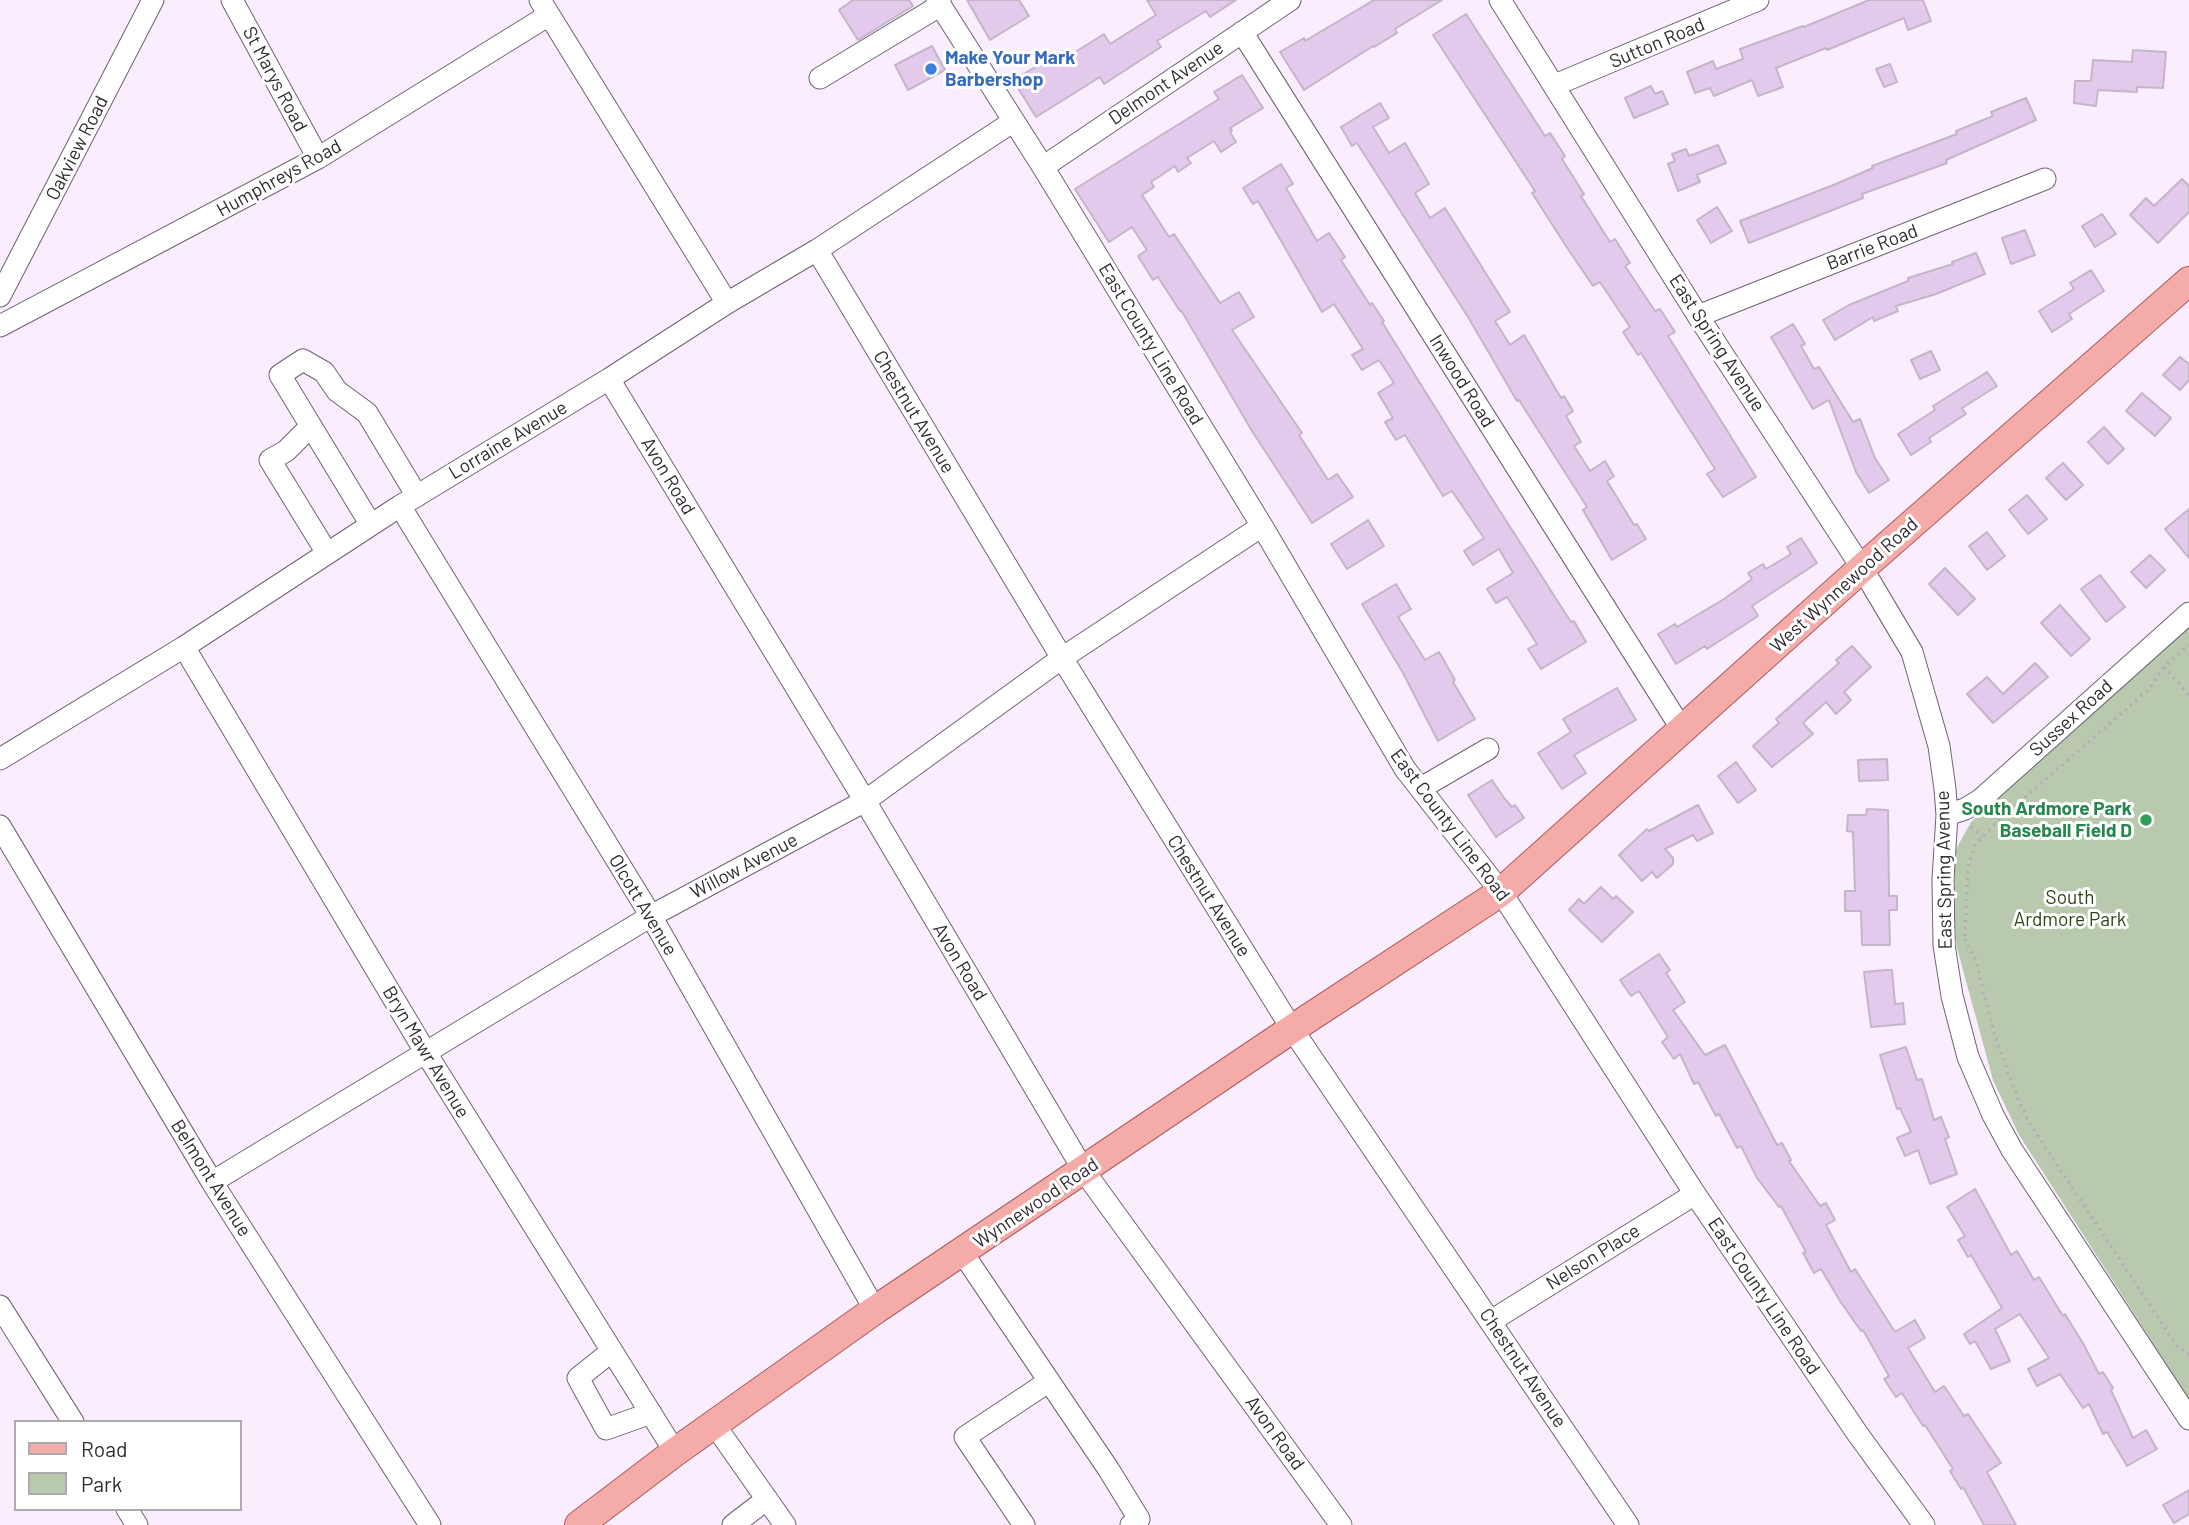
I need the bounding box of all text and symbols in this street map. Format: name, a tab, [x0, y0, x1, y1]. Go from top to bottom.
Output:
street label: Sutton Road	[1606, 13, 1708, 73]
street label: St Marys Road	[238, 23, 312, 135]
street label: Delmont Avenue	[1104, 36, 1228, 130]
place label: Make Your Mark Barbershop	[945, 47, 1075, 91]
marker: Make Your Mark Barbershop	[923, 61, 939, 77]
street label: Oakview Road	[41, 92, 113, 204]
street label: Humphreys Road	[213, 134, 345, 222]
street label: Barrie Road	[1823, 219, 1921, 275]
street label: East County Line Road	[1094, 259, 1208, 429]
street label: East Spring Avenue	[1664, 270, 1770, 416]
street label: Inwood Road	[1424, 330, 1500, 432]
street label: Chestnut Avenue	[868, 346, 960, 478]
street label: Lorraine Avenue	[445, 396, 571, 484]
street label: Avon Road	[636, 433, 700, 519]
street label: West Wynnewood Road	[1765, 513, 1923, 657]
street label: Sussex Road	[2025, 675, 2117, 761]
street label: East County Line Road	[1385, 744, 1515, 906]
street label: East Spring Avenue	[1931, 790, 1957, 950]
place label: South Ardmore Park Baseball Field D	[1962, 798, 2132, 842]
marker: South Ardmore Park Baseball Field D	[2138, 812, 2154, 828]
street label: Willow Avenue	[686, 828, 802, 904]
street label: Chestnut Avenue	[1162, 831, 1256, 961]
street label: Olcott Avenue	[604, 850, 682, 960]
park label: South Ardmore Park	[2014, 887, 2126, 931]
street label: Avon Road	[928, 919, 992, 1005]
street label: Bryn Mawr Avenue	[378, 982, 474, 1122]
street label: Belmont Avenue	[166, 1115, 256, 1241]
street label: Wynnewood Road	[969, 1153, 1103, 1253]
street label: East County Line Road	[1703, 1213, 1825, 1379]
street label: Nelson Place	[1542, 1219, 1644, 1295]
street label: Chestnut Avenue	[1475, 1304, 1571, 1432]
street label: Avon Road	[1240, 1391, 1310, 1475]
legend	[14, 1420, 242, 1511]
text: Road	[81, 1436, 127, 1461]
text: Park	[81, 1471, 122, 1496]

